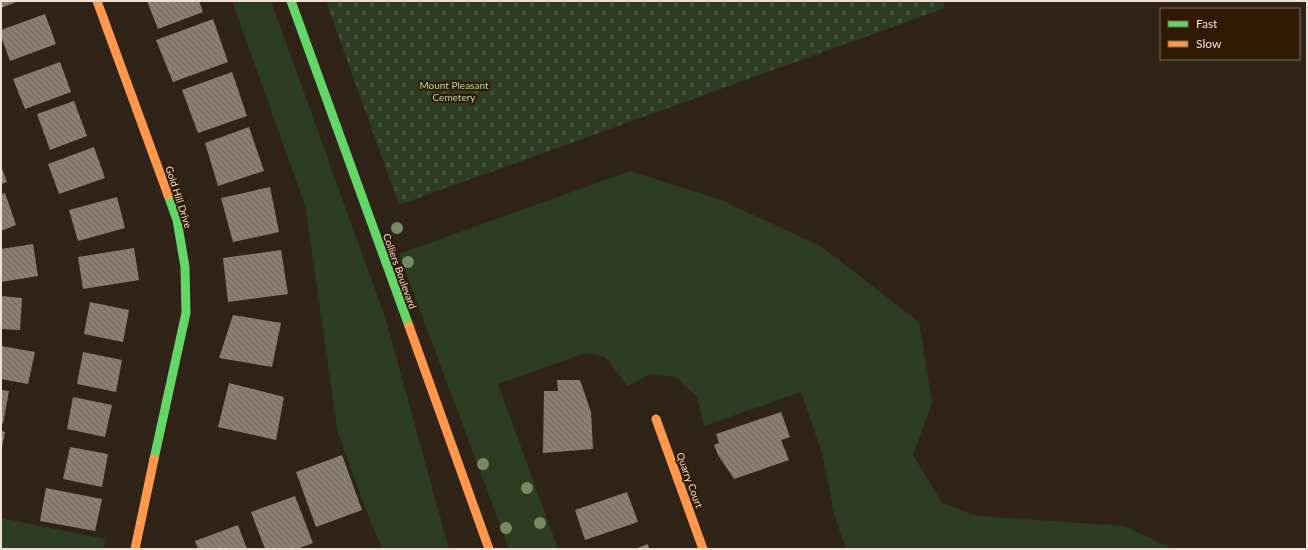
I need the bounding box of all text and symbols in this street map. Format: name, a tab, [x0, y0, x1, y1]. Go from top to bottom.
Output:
legend	[1160, 8, 1300, 60]
text: Fast	[1196, 16, 1218, 31]
text: Slow	[1196, 36, 1222, 51]
park label: Mount Pleasant Cemetery	[419, 79, 489, 103]
street label: Gold Hill Drive	[163, 164, 195, 230]
street label: Colliers Boulevard	[381, 232, 419, 310]
street label: Quarry Court	[674, 451, 706, 510]

